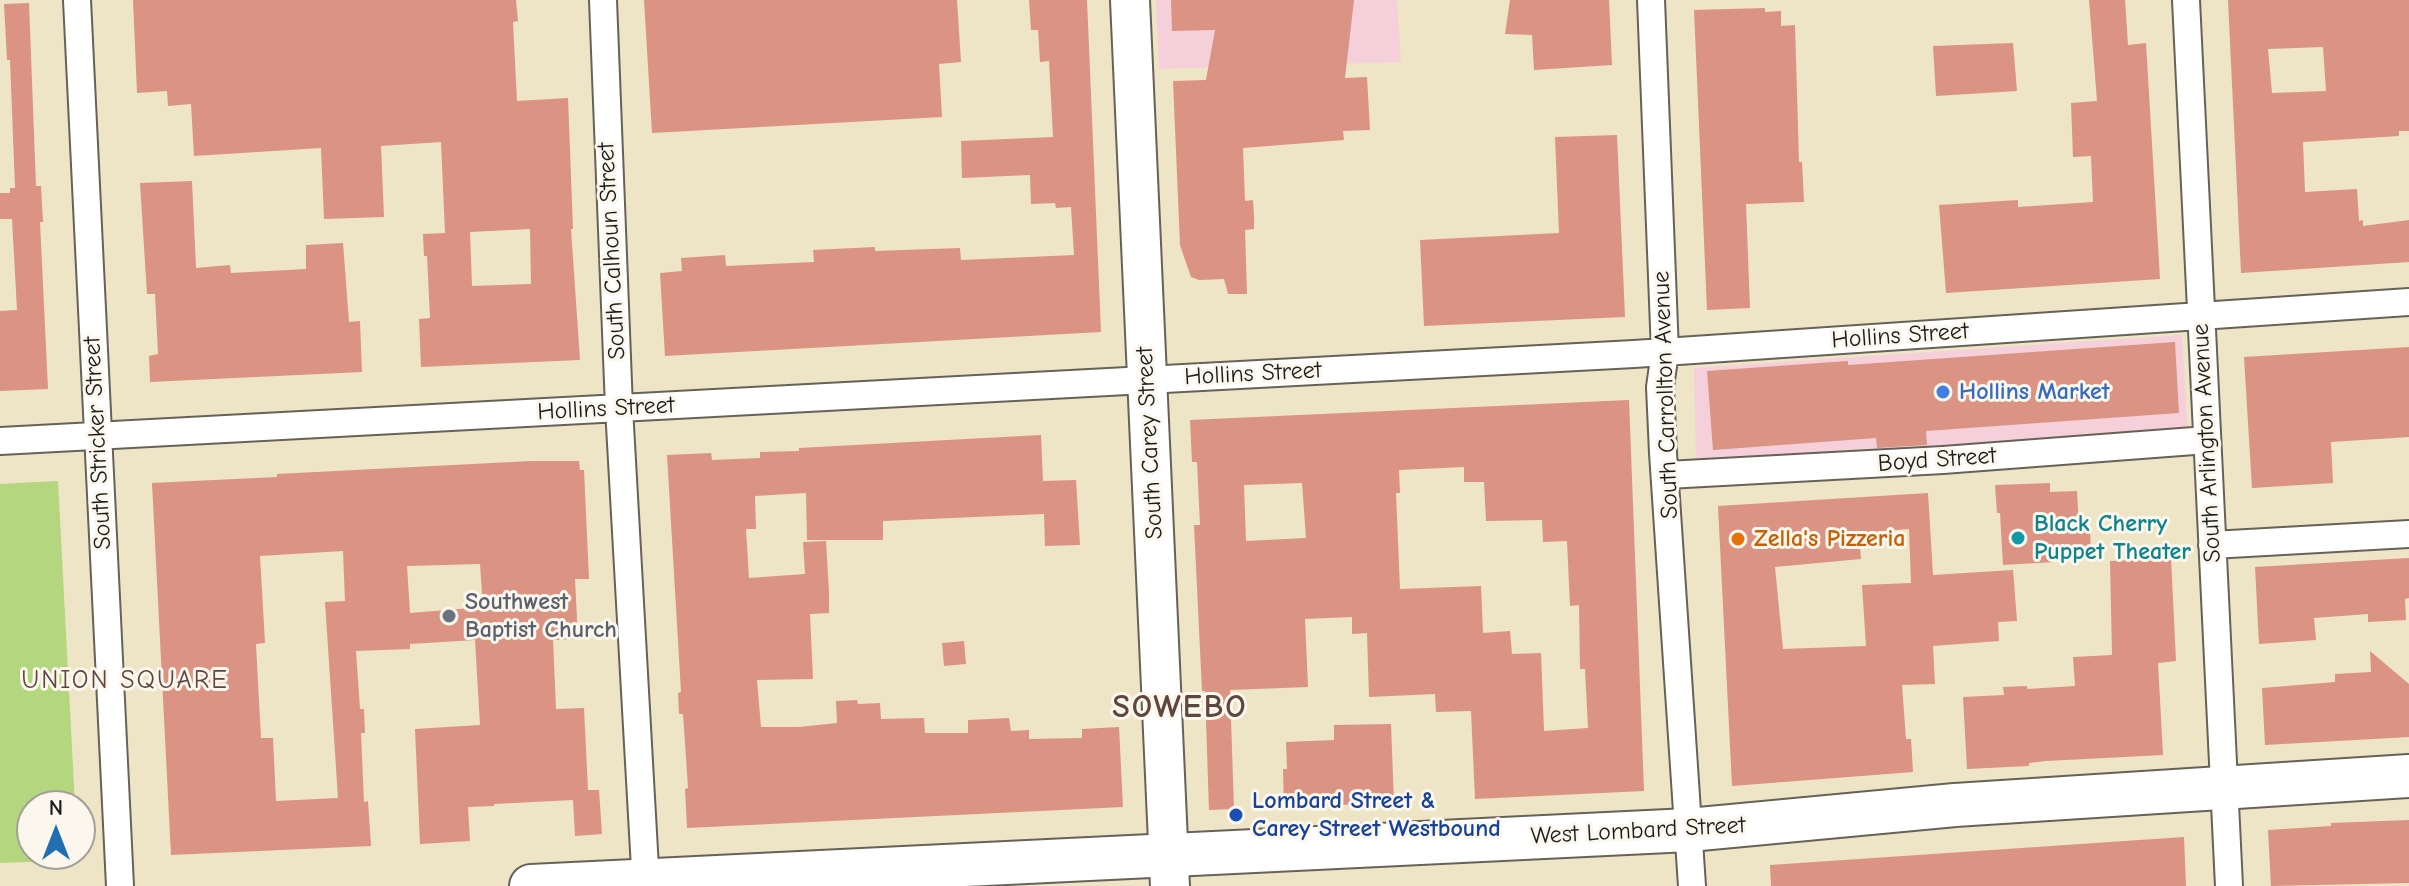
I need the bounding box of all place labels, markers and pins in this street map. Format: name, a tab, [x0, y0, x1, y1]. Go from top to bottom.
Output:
place label: Hollins Market	[1959, 378, 2110, 406]
marker: Hollins Market	[1934, 383, 1952, 401]
place label: Black Cherry Puppet Theater	[2034, 510, 2191, 566]
place label: Zella's Pizzeria	[1754, 525, 1906, 553]
marker: Black Cherry Puppet Theater	[2009, 529, 2027, 547]
marker: Zella's Pizzeria	[1729, 530, 1747, 548]
place label: Southwest Baptist Church	[465, 588, 617, 644]
marker: Southwest Baptist Church	[440, 607, 458, 625]
place label: Lombard Street & Carey Street Westbound	[1252, 787, 1501, 843]
marker: Lombard Street & Carey Street Westbound	[1227, 806, 1245, 824]

